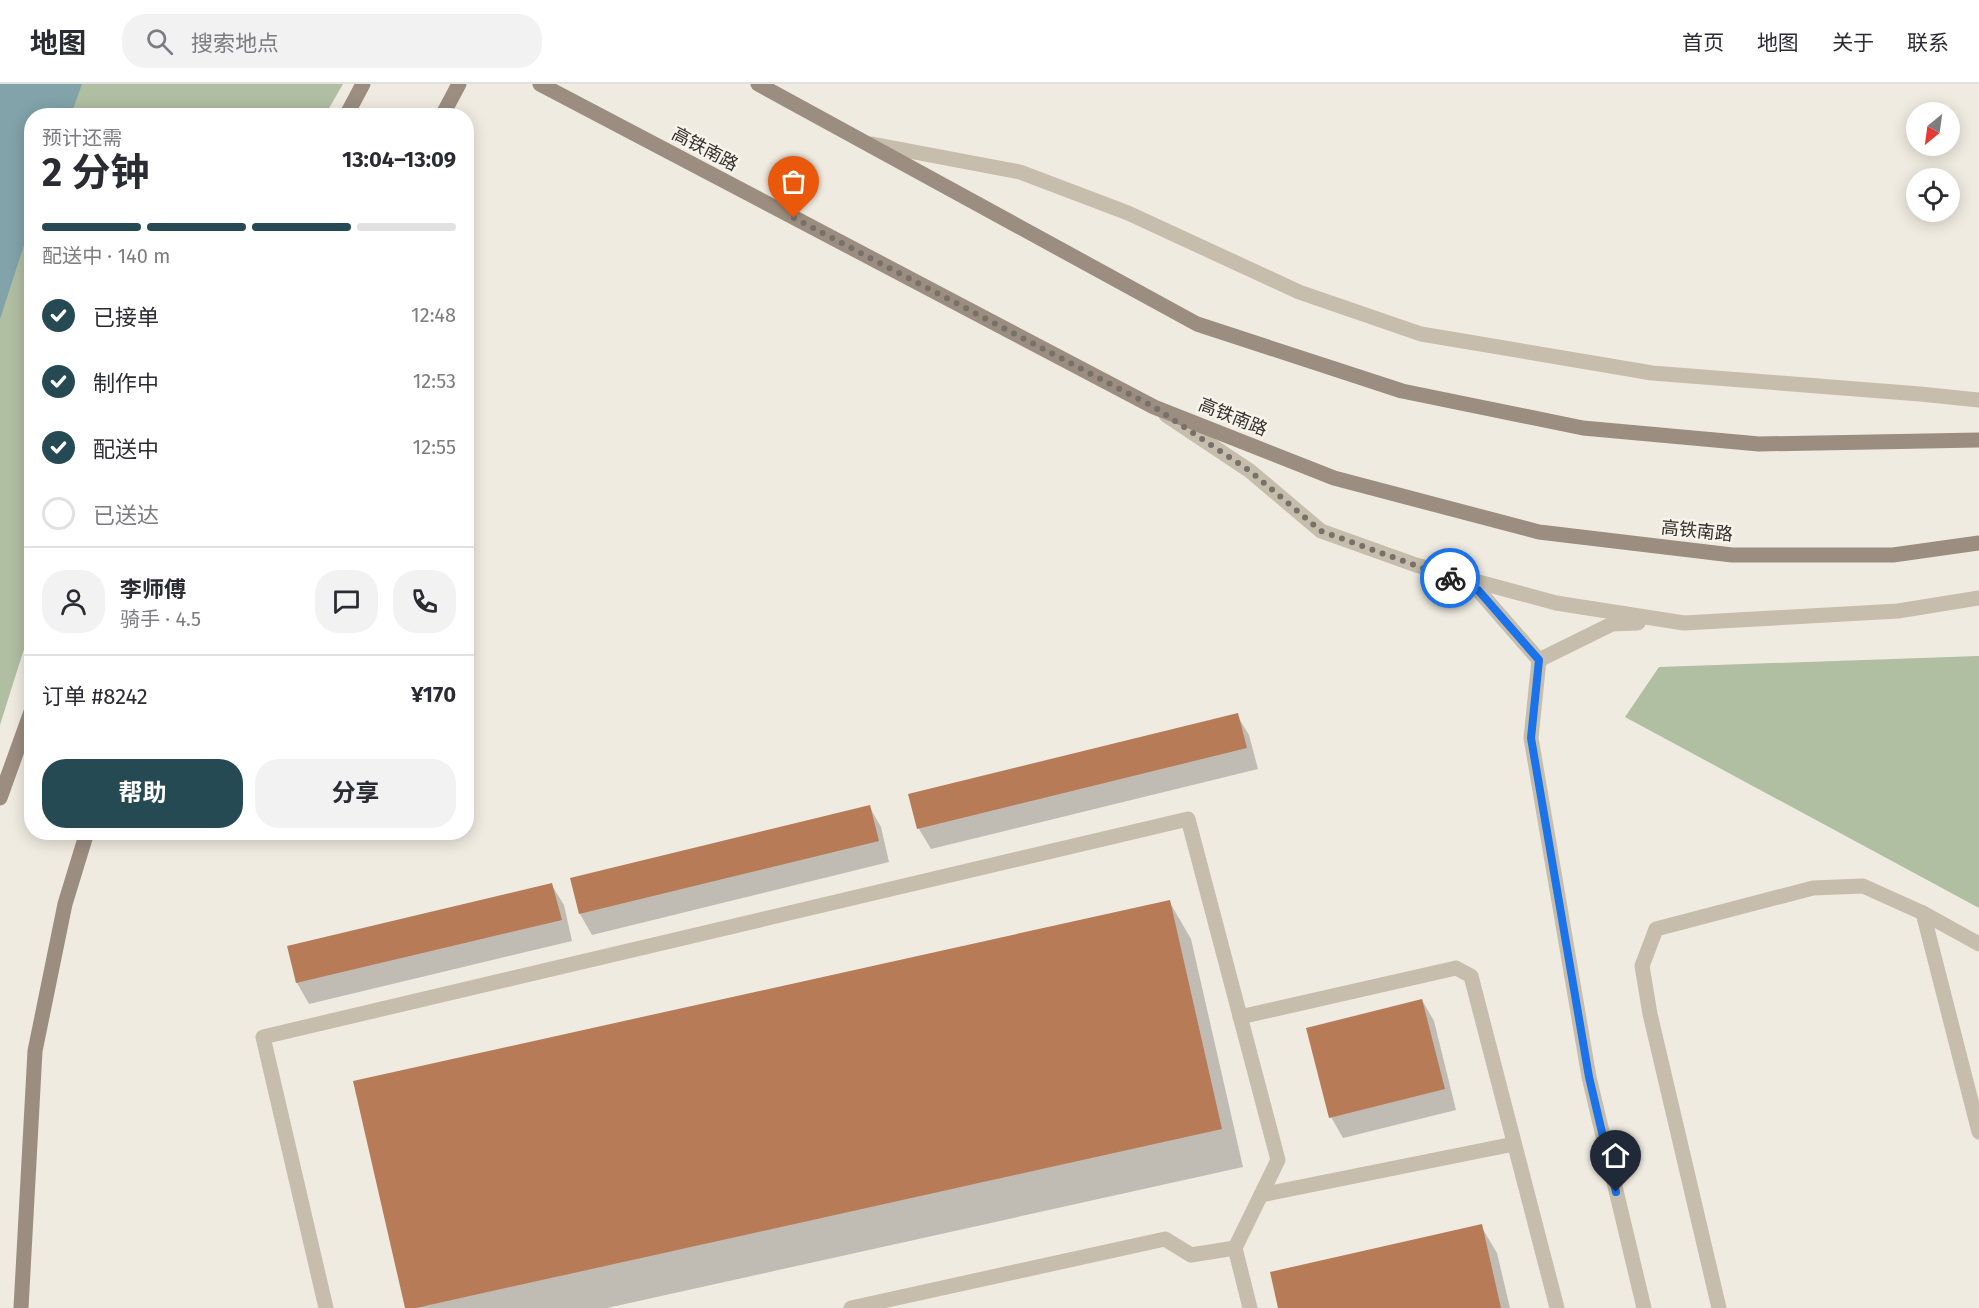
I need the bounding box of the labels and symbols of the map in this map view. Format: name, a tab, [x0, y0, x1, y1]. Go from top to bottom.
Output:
north arrow	[1906, 102, 1960, 156]
street label: 高铁南路	[668, 122, 742, 176]
pin	[768, 156, 819, 218]
street label: 高铁南路	[1196, 393, 1270, 441]
street label: 高铁南路	[1660, 516, 1734, 546]
courier	[1420, 548, 1480, 608]
pin	[1590, 1130, 1641, 1192]

